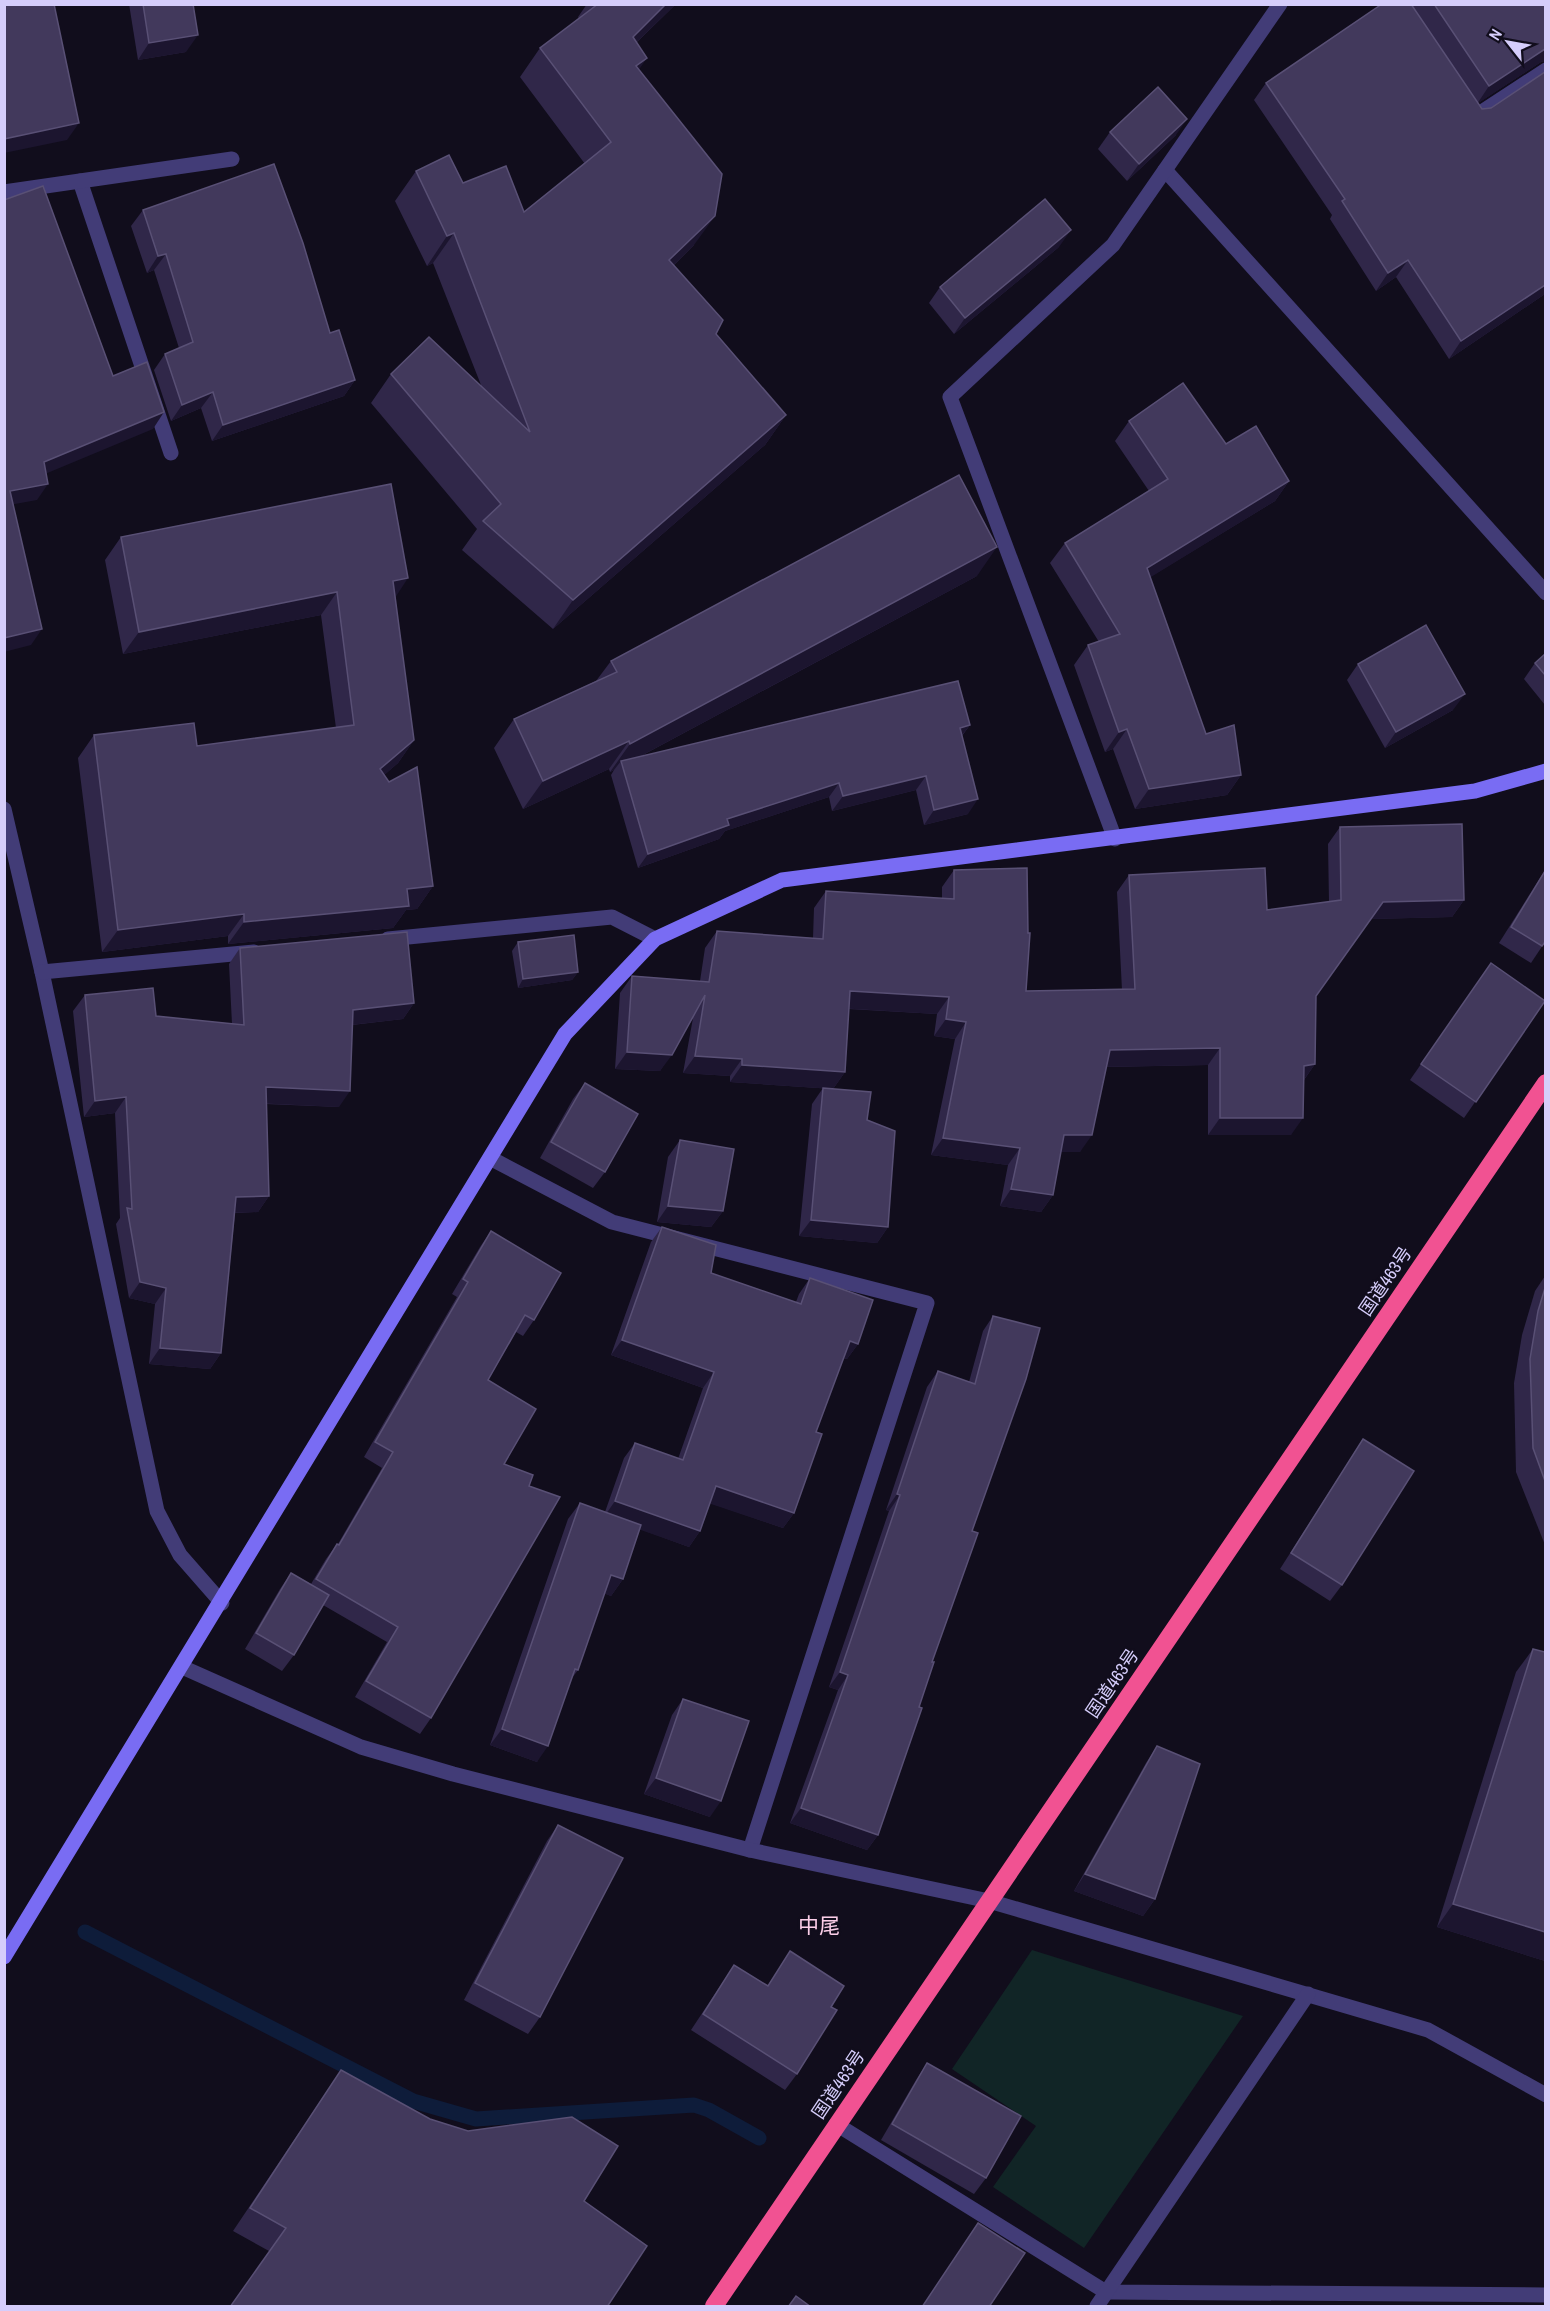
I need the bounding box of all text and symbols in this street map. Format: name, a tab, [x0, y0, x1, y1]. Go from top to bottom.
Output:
north arrow	[1478, 12, 1538, 72]
text: N	[1483, 25, 1507, 44]
street label: 国道463号	[1353, 1241, 1417, 1321]
street label: 国道463号	[1080, 1643, 1144, 1723]
district label: 中尾	[798, 1911, 840, 1940]
street label: 国道463号	[806, 2044, 870, 2124]

